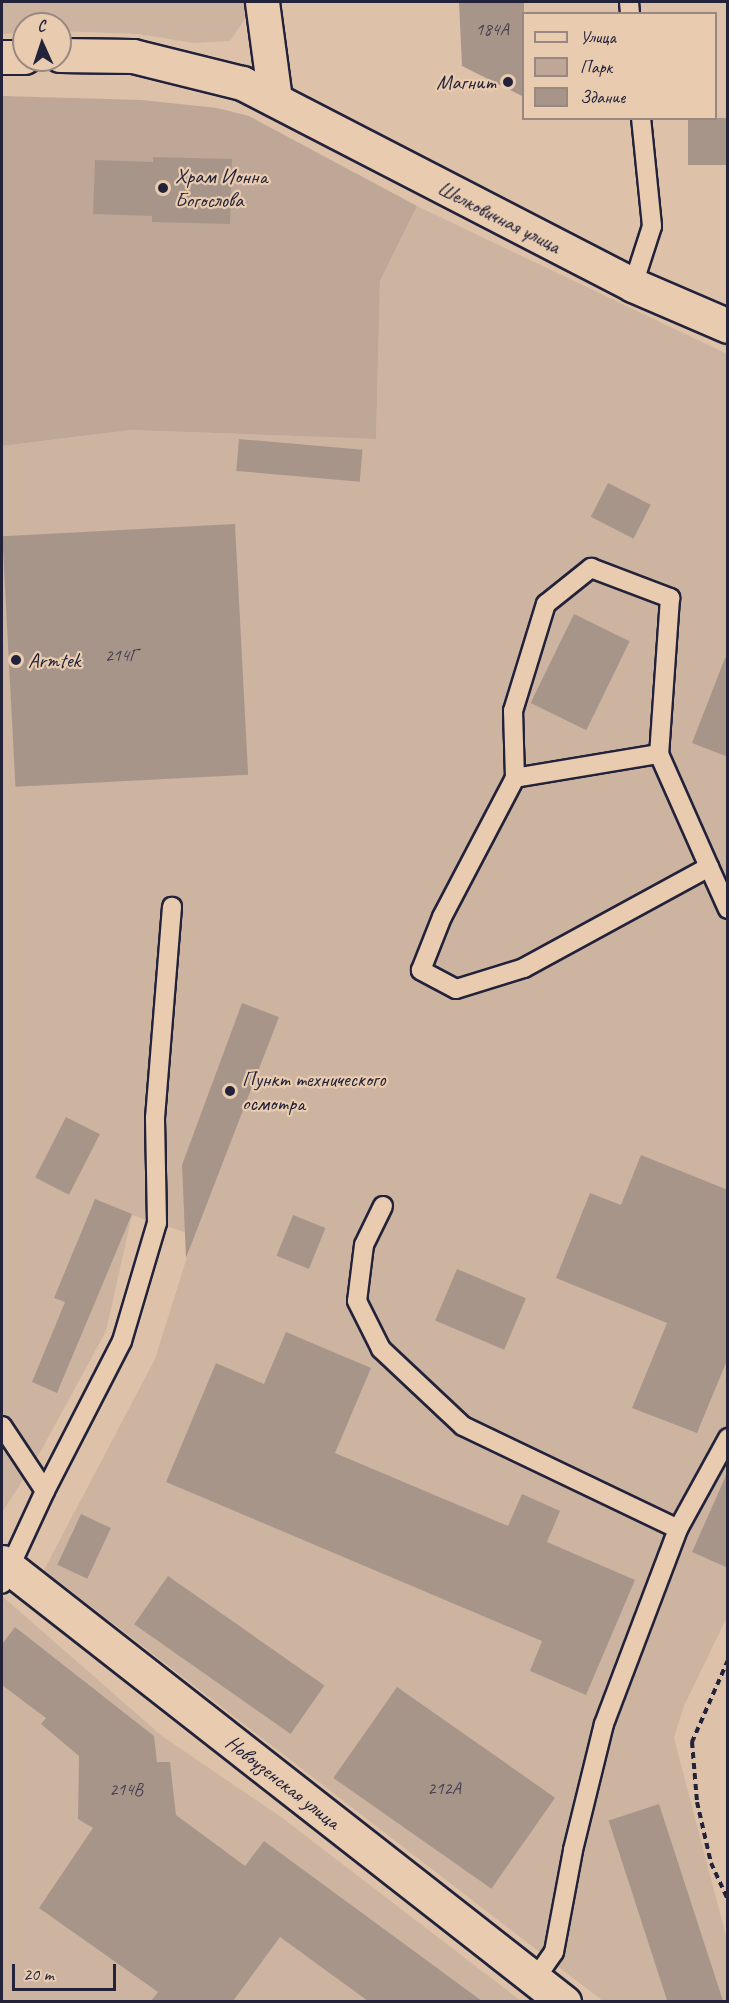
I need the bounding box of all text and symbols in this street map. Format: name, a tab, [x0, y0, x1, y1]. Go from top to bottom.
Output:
north arrow	[12, 12, 72, 72]
legend	[522, 12, 717, 120]
text: С	[37, 16, 46, 36]
house number: 184А	[475, 18, 509, 40]
text: Улица	[580, 26, 616, 48]
text: Парк	[580, 56, 612, 78]
place label: Магнит	[436, 69, 496, 95]
marker: Магнит	[501, 75, 515, 89]
text: Здание	[580, 86, 625, 108]
place label: Храм Ионна Богослова	[175, 163, 267, 213]
street label: Шелковичная улица	[433, 175, 565, 259]
marker: Храм Ионна Богослова	[156, 181, 170, 195]
house number: 214Г	[105, 644, 137, 666]
place label: Armtek	[28, 647, 80, 673]
marker: Armtek	[9, 653, 23, 667]
place label: Пункт технического осмотра	[242, 1066, 387, 1116]
marker: Пункт технического осмотра	[223, 1084, 237, 1098]
street label: Новоузенская улица	[221, 1729, 345, 1835]
house number: 212А	[427, 1777, 461, 1799]
house number: 214В	[109, 1778, 143, 1800]
scale bar	[15, 1952, 118, 1990]
text: 20 m	[23, 1963, 54, 1985]

